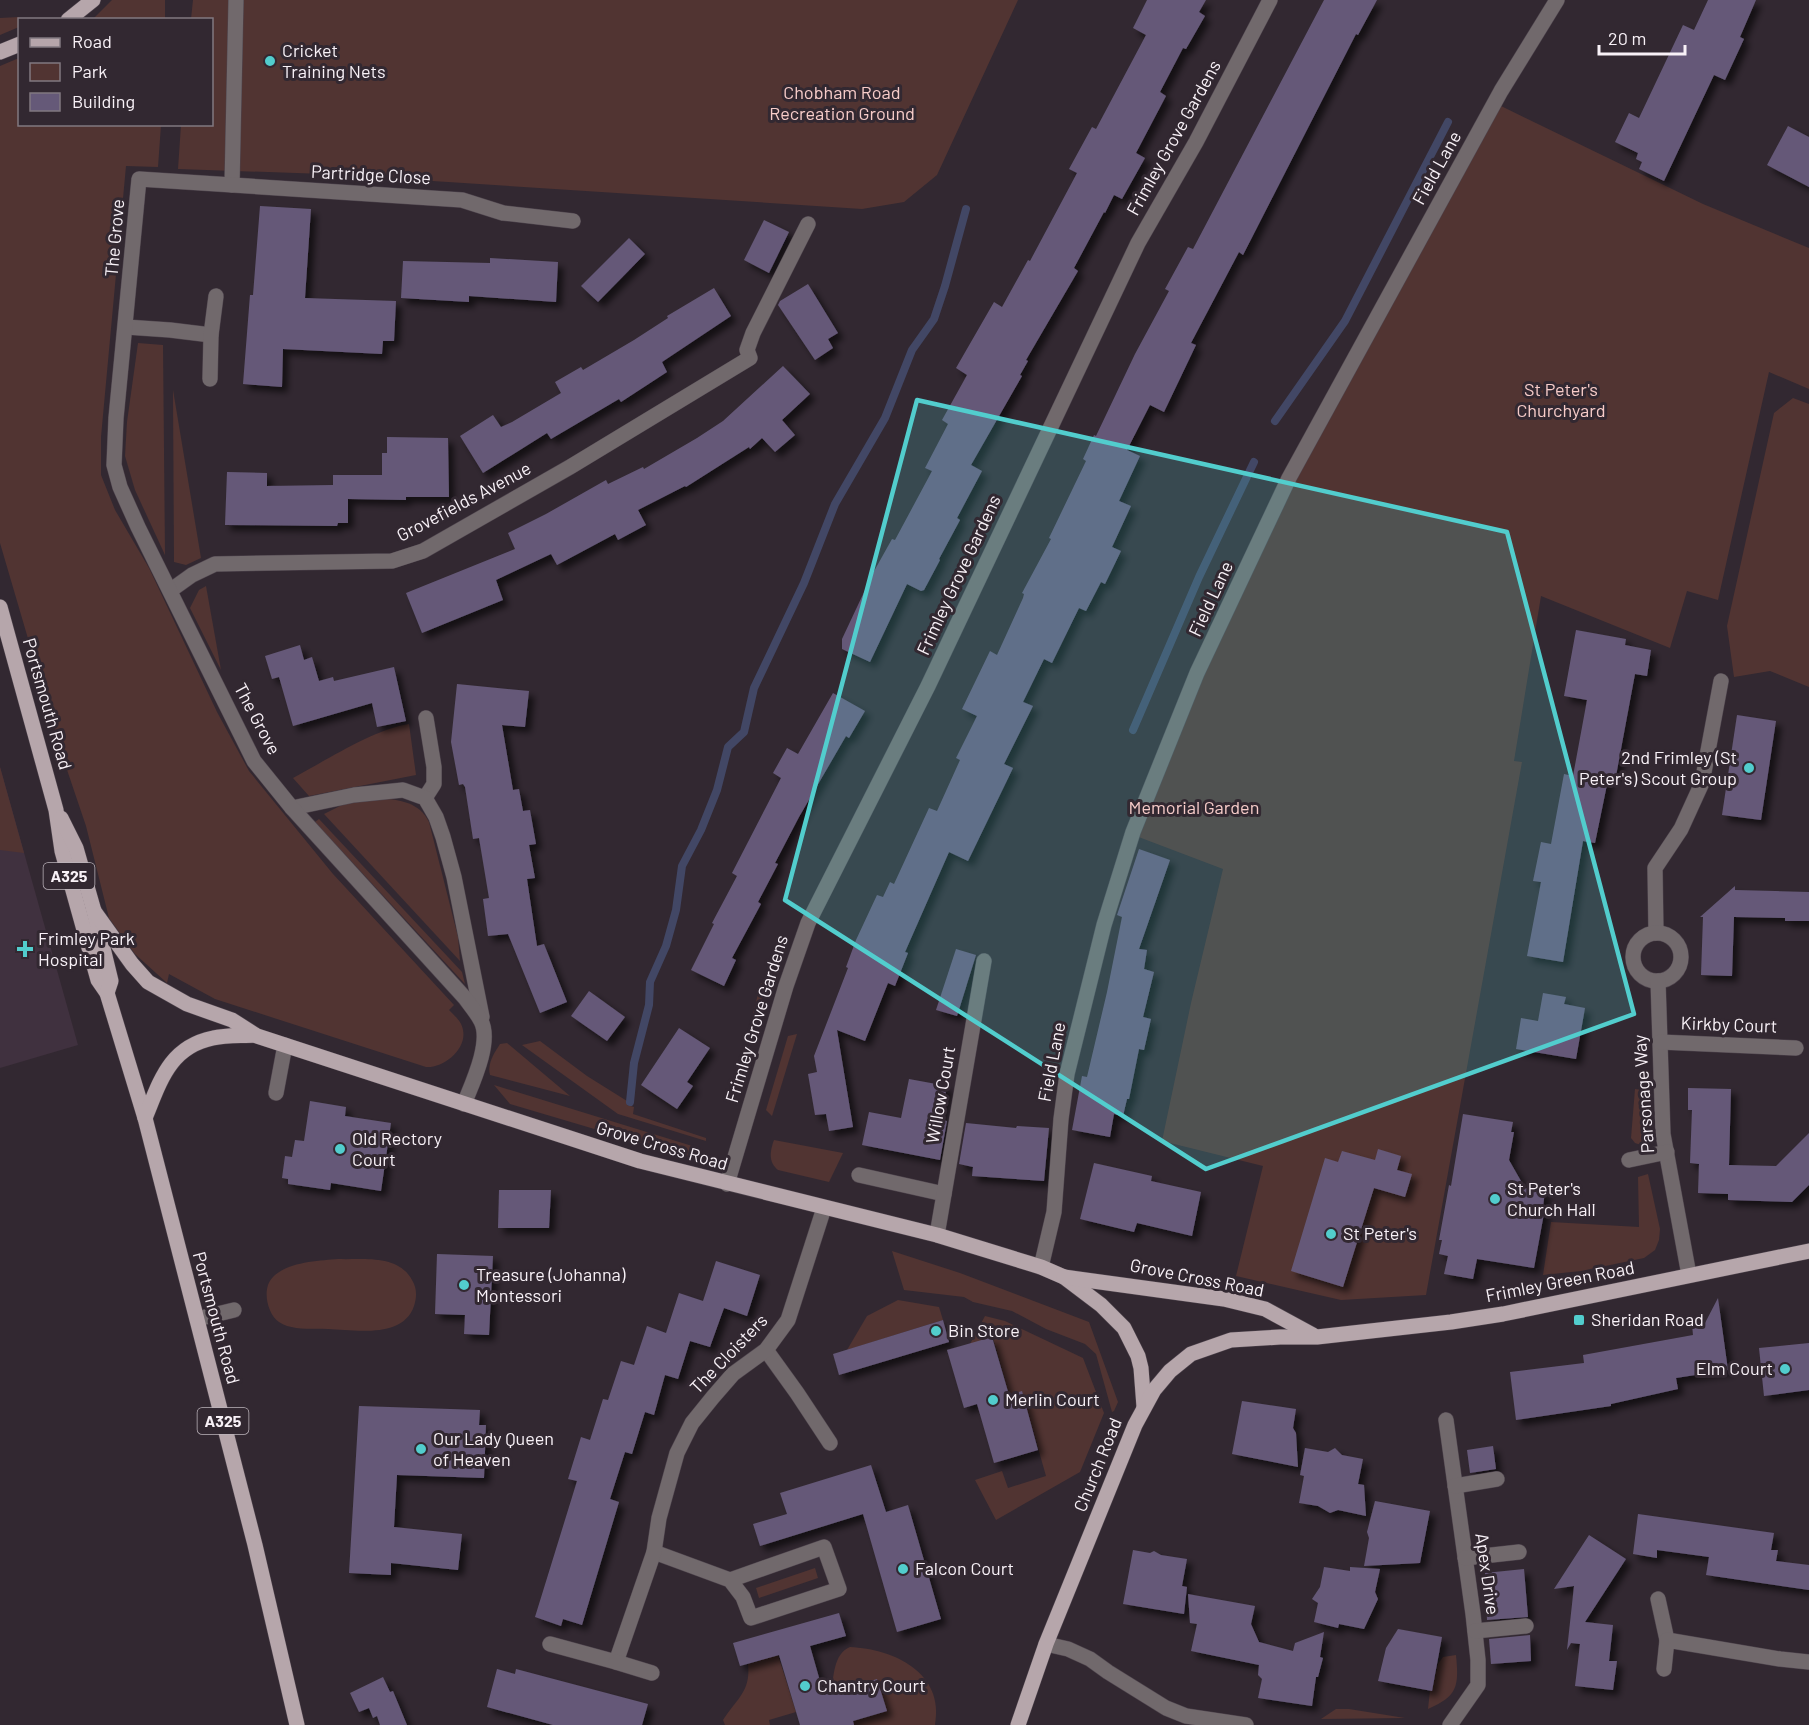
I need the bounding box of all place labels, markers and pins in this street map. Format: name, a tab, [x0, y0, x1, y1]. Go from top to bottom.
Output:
place label: Cricket Training Nets	[282, 39, 386, 82]
marker: Cricket Training Nets	[263, 54, 277, 68]
place label: 2nd Frimley (St Peter's) Scout Group	[1579, 746, 1737, 789]
marker: 2nd Frimley (St Peter's) Scout Group	[1742, 761, 1756, 775]
place label: Frimley Park Hospital	[38, 927, 135, 970]
marker: Frimley Park Hospital	[16, 940, 34, 958]
place label: Old Rectory Court	[352, 1127, 442, 1170]
marker: Old Rectory Court	[333, 1142, 347, 1156]
place label: St Peter's Church Hall	[1507, 1177, 1596, 1220]
marker: St Peter's Church Hall	[1488, 1192, 1502, 1206]
place label: St Peter's	[1343, 1222, 1417, 1244]
marker: St Peter's	[1324, 1227, 1338, 1241]
place label: Treasure (Johanna) Montessori	[476, 1263, 626, 1306]
marker: Treasure (Johanna) Montessori	[457, 1278, 471, 1292]
place label: Sheridan Road	[1591, 1308, 1704, 1330]
marker: Sheridan Road	[1572, 1313, 1586, 1327]
place label: Bin Store	[948, 1319, 1020, 1341]
marker: Bin Store	[929, 1324, 943, 1338]
place label: Elm Court	[1696, 1357, 1773, 1379]
marker: Elm Court	[1778, 1362, 1792, 1376]
place label: Merlin Court	[1005, 1388, 1100, 1410]
marker: Merlin Court	[986, 1393, 1000, 1407]
place label: Our Lady Queen of Heaven	[433, 1427, 554, 1470]
marker: Our Lady Queen of Heaven	[414, 1442, 428, 1456]
place label: Falcon Court	[915, 1557, 1014, 1579]
marker: Falcon Court	[896, 1562, 910, 1576]
place label: Chantry Court	[817, 1674, 926, 1696]
marker: Chantry Court	[798, 1679, 812, 1693]

